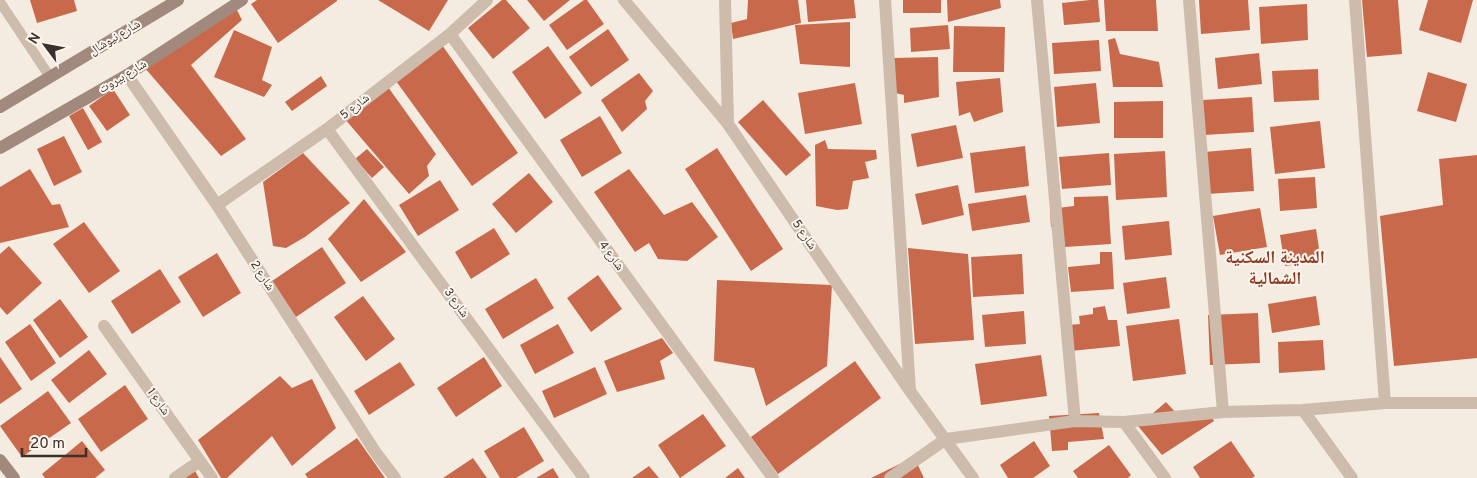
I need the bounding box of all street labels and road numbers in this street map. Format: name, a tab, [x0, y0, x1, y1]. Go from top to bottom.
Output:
street label: شارع نيوشال	[86, 16, 144, 60]
street label: شارع بيروت	[96, 56, 150, 98]
street label: شارع 5	[337, 90, 373, 123]
street label: شارع 5	[788, 217, 820, 253]
street label: شارع 4	[595, 238, 627, 274]
street label: شارع 2	[246, 258, 278, 294]
street label: شارع 3	[440, 285, 472, 321]
street label: شارع 1	[143, 385, 173, 419]

